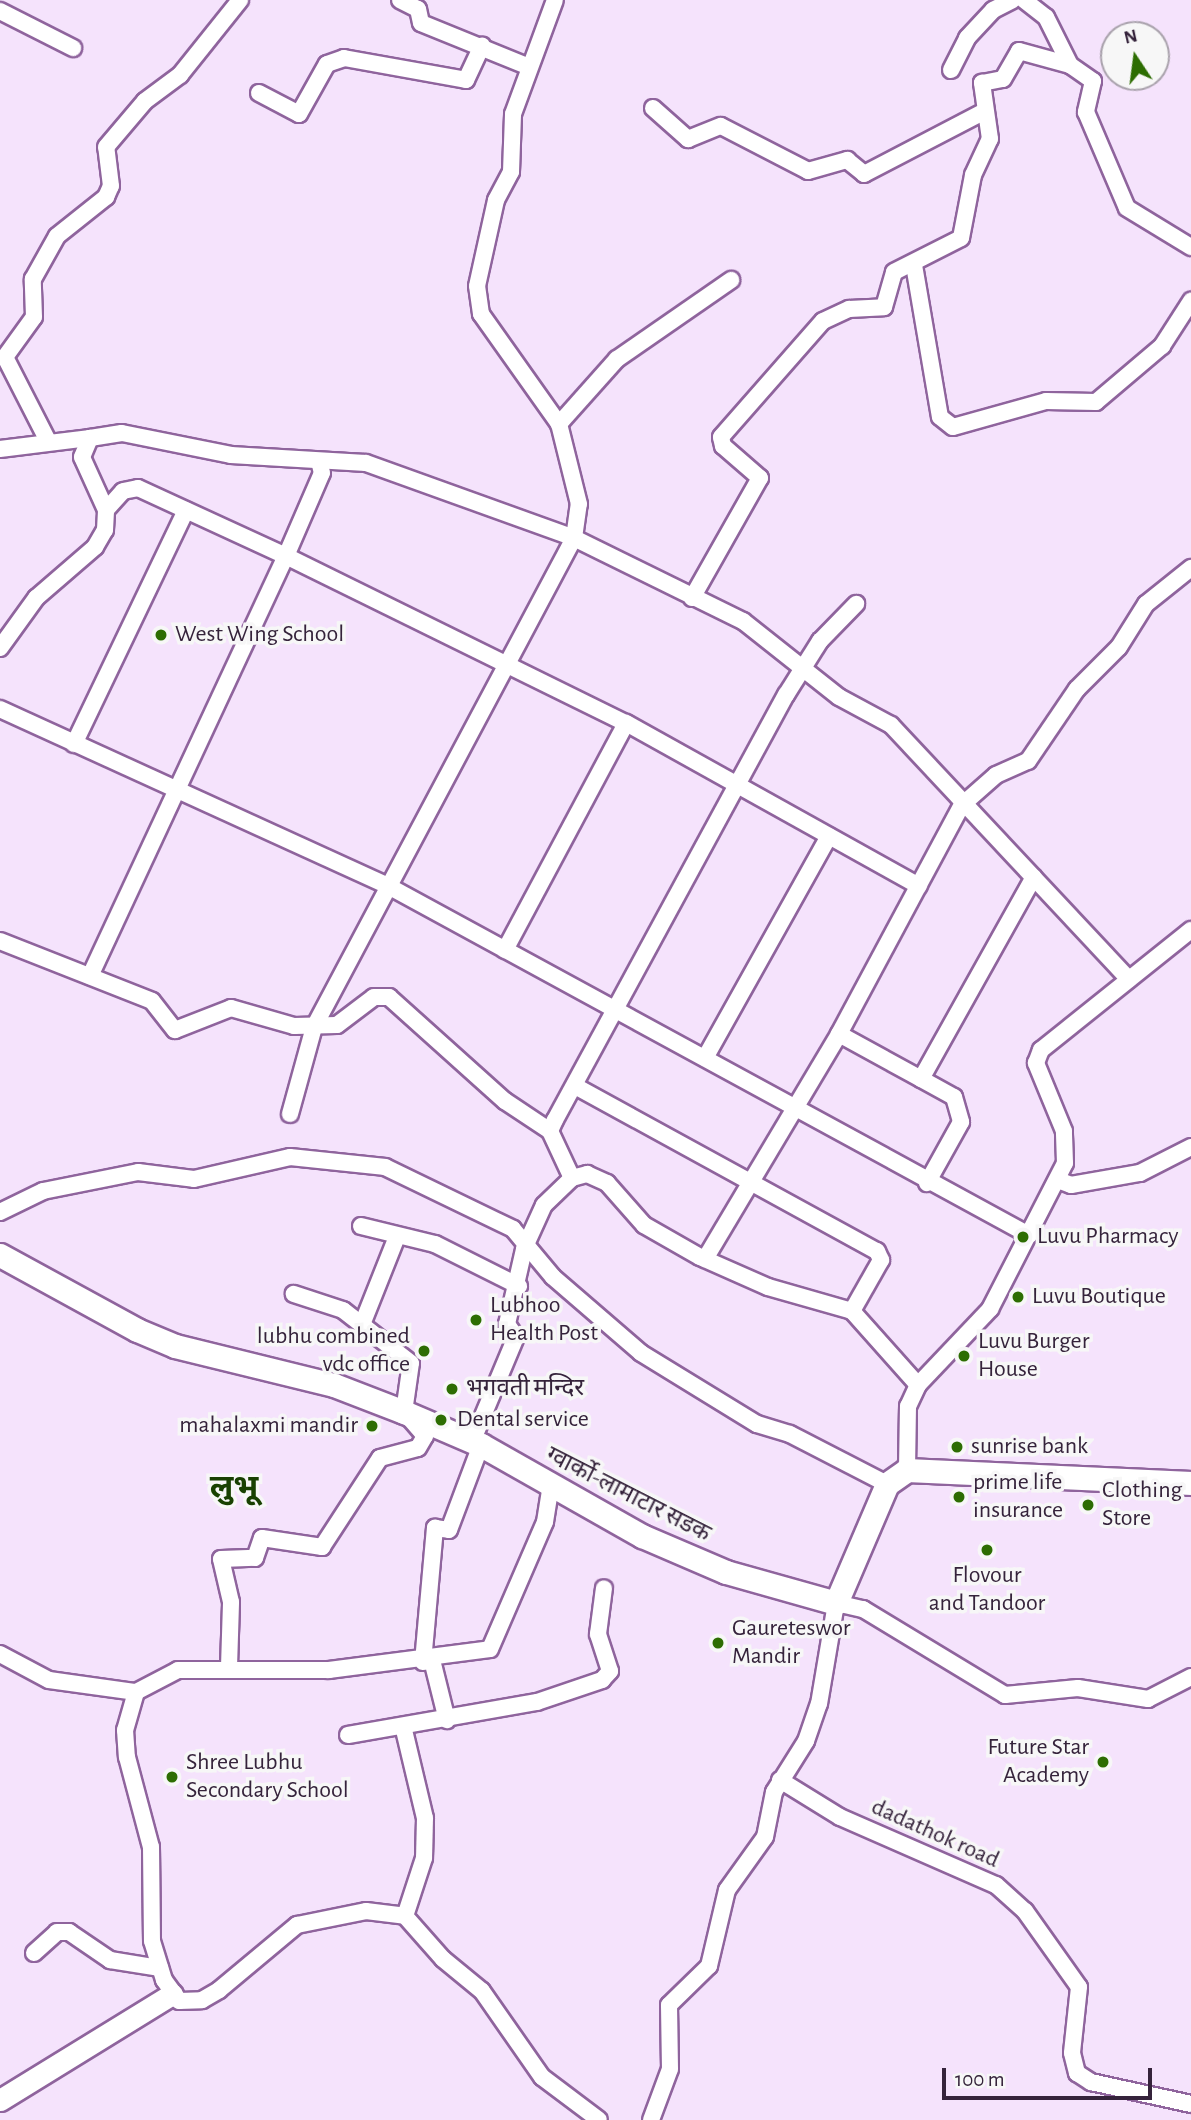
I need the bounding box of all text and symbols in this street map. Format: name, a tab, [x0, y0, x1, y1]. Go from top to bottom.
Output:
north arrow	[1100, 21, 1170, 91]
text: N	[1122, 26, 1139, 48]
place label: West Wing School	[175, 621, 344, 649]
marker: West Wing School	[153, 627, 169, 643]
place label: Luvu Pharmacy	[1037, 1223, 1179, 1251]
marker: Luvu Pharmacy	[1015, 1229, 1031, 1245]
place label: Luvu Boutique	[1032, 1283, 1166, 1311]
marker: Luvu Boutique	[1010, 1289, 1026, 1305]
place label: Lubhoo Health Post	[490, 1292, 598, 1348]
marker: Lubhoo Health Post	[468, 1312, 484, 1328]
place label: lubhu combined vdc office	[257, 1323, 410, 1379]
place label: Luvu Burger House	[978, 1328, 1089, 1384]
marker: lubhu combined vdc office	[416, 1343, 432, 1359]
marker: Luvu Burger House	[956, 1348, 972, 1364]
place label: भगवती मन्दिर	[466, 1375, 584, 1403]
marker: भगवती मन्दिर	[444, 1381, 460, 1397]
place label: Dental service	[457, 1406, 589, 1434]
marker: Dental service	[431, 1410, 451, 1430]
place label: mahalaxmi mandir	[179, 1412, 358, 1440]
marker: mahalaxmi mandir	[364, 1418, 380, 1434]
place label: sunrise bank	[971, 1433, 1088, 1461]
marker: sunrise bank	[949, 1439, 965, 1455]
street label: ग्वार्को-लामाटार सडक	[541, 1441, 715, 1549]
district label: लुभू	[210, 1468, 258, 1506]
place label: prime life insurance	[973, 1469, 1063, 1525]
place label: Clothing Store	[1102, 1477, 1182, 1533]
marker: prime life insurance	[951, 1489, 967, 1505]
marker: Clothing Store	[1080, 1497, 1096, 1513]
marker: Flovour and Tandoor	[979, 1542, 995, 1558]
place label: Flovour and Tandoor	[929, 1562, 1045, 1618]
place label: Gaureteswor Mandir	[732, 1615, 850, 1671]
marker: Gaureteswor Mandir	[710, 1635, 726, 1651]
place label: Future Star Academy	[987, 1734, 1089, 1790]
place label: Shree Lubhu Secondary School	[186, 1749, 349, 1805]
marker: Future Star Academy	[1095, 1754, 1111, 1770]
marker: Shree Lubhu Secondary School	[164, 1769, 180, 1785]
street label: dadathok road	[867, 1793, 1003, 1875]
scale bar	[946, 2054, 1156, 2098]
text: 100 m	[955, 2069, 1005, 2090]

